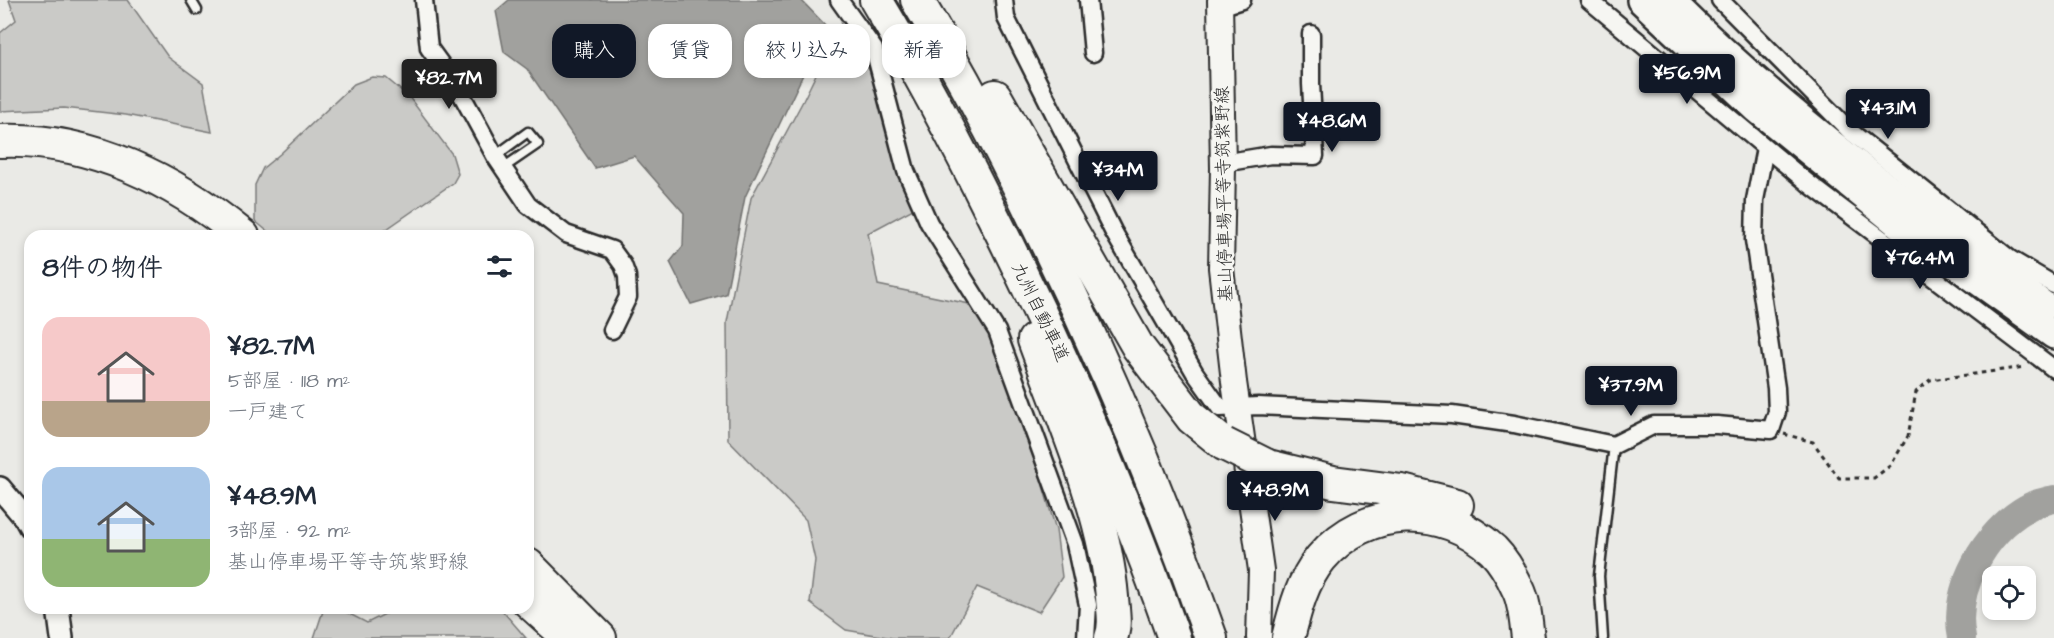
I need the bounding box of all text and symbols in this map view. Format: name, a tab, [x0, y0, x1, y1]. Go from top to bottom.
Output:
chip: 購入	[552, 24, 636, 78]
chip: 賃貸	[648, 24, 732, 78]
chip: 絞り込み	[744, 24, 870, 78]
chip: 新着	[882, 24, 966, 78]
pin: ¥56.9M	[1638, 54, 1736, 105]
pin: ¥82.7M	[400, 59, 498, 110]
text: ¥56.9M	[1653, 59, 1721, 87]
text: ¥82.7M	[416, 64, 482, 92]
street label: 基山停車場平等寺筑紫野線	[1210, 86, 1238, 302]
pin: ¥43.1M	[1839, 89, 1937, 140]
text: ¥43.1M	[1860, 94, 1916, 122]
pin: ¥48.6M	[1283, 102, 1381, 153]
text: ¥48.6M	[1297, 107, 1367, 135]
pin: ¥34M	[1082, 151, 1154, 202]
text: ¥34M	[1092, 156, 1144, 184]
pin: ¥76.4M	[1871, 239, 1969, 290]
text: ¥76.4M	[1886, 244, 1954, 272]
text: 8件の物件	[42, 250, 163, 286]
icon: filters	[483, 250, 516, 283]
street label: 九州自動車道	[1005, 258, 1075, 366]
text: ¥82.7M	[228, 328, 315, 364]
icon: home	[90, 341, 162, 413]
pin: ¥37.9M	[1582, 366, 1680, 417]
text: 5部屋 · 118 m²	[228, 367, 350, 395]
text: ¥37.9M	[1599, 371, 1663, 399]
text: 一戸建て	[228, 398, 308, 426]
pin: ¥48.9M	[1226, 471, 1324, 522]
text: ¥48.9M	[1241, 476, 1309, 504]
text: ¥48.9M	[228, 478, 316, 514]
icon: home	[90, 491, 162, 563]
text: 3部屋 · 92 m²	[228, 517, 351, 545]
text: 基山停車場平等寺筑紫野線	[228, 548, 468, 576]
map controls	[1982, 566, 2036, 620]
button: locate	[1982, 566, 2036, 620]

